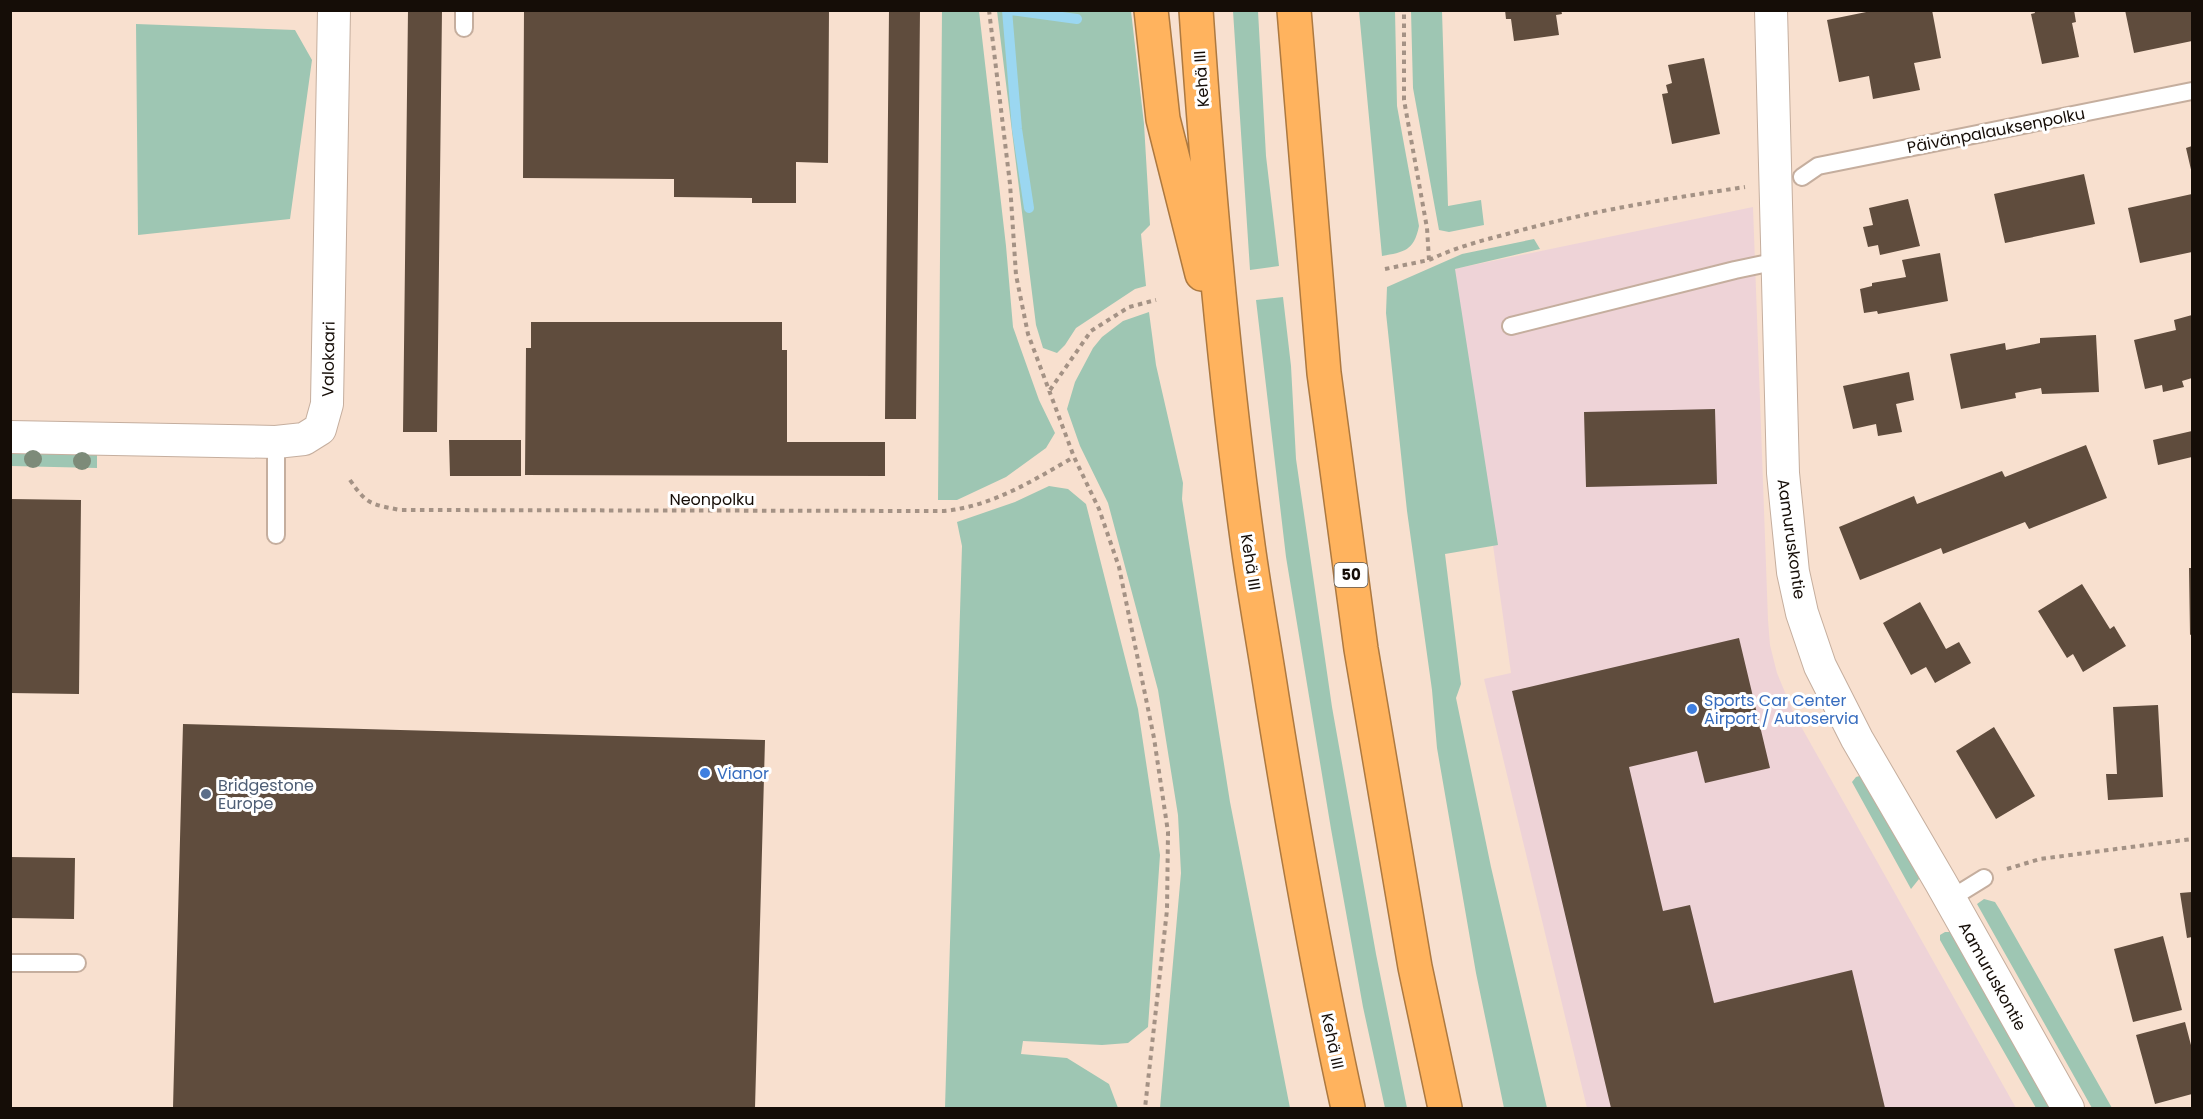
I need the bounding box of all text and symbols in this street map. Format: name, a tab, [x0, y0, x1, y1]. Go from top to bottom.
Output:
street label: Kehä III	[1188, 50, 1215, 108]
street label: Päivänpalauksenpolku	[1905, 102, 2087, 159]
street label: Valokaari	[316, 321, 341, 397]
street label: Aamuruskontie	[1772, 477, 1811, 601]
street label: Neonpolku	[669, 488, 755, 511]
street label: Kehä III	[1235, 532, 1266, 592]
road number: 50	[1334, 563, 1368, 587]
place label: Sports Car Center Airport / Autoservia	[1704, 689, 1859, 730]
marker: Sports Car Center Airport / Autoservia	[1685, 702, 1699, 716]
place label: Vianor	[717, 762, 769, 785]
marker: Vianor	[698, 766, 712, 780]
place label: Bridgestone Europe	[218, 774, 314, 815]
marker: Bridgestone Europe	[199, 787, 213, 801]
street label: Aamuruskontie	[1953, 918, 2032, 1035]
street label: Kehä III	[1315, 1011, 1350, 1071]

